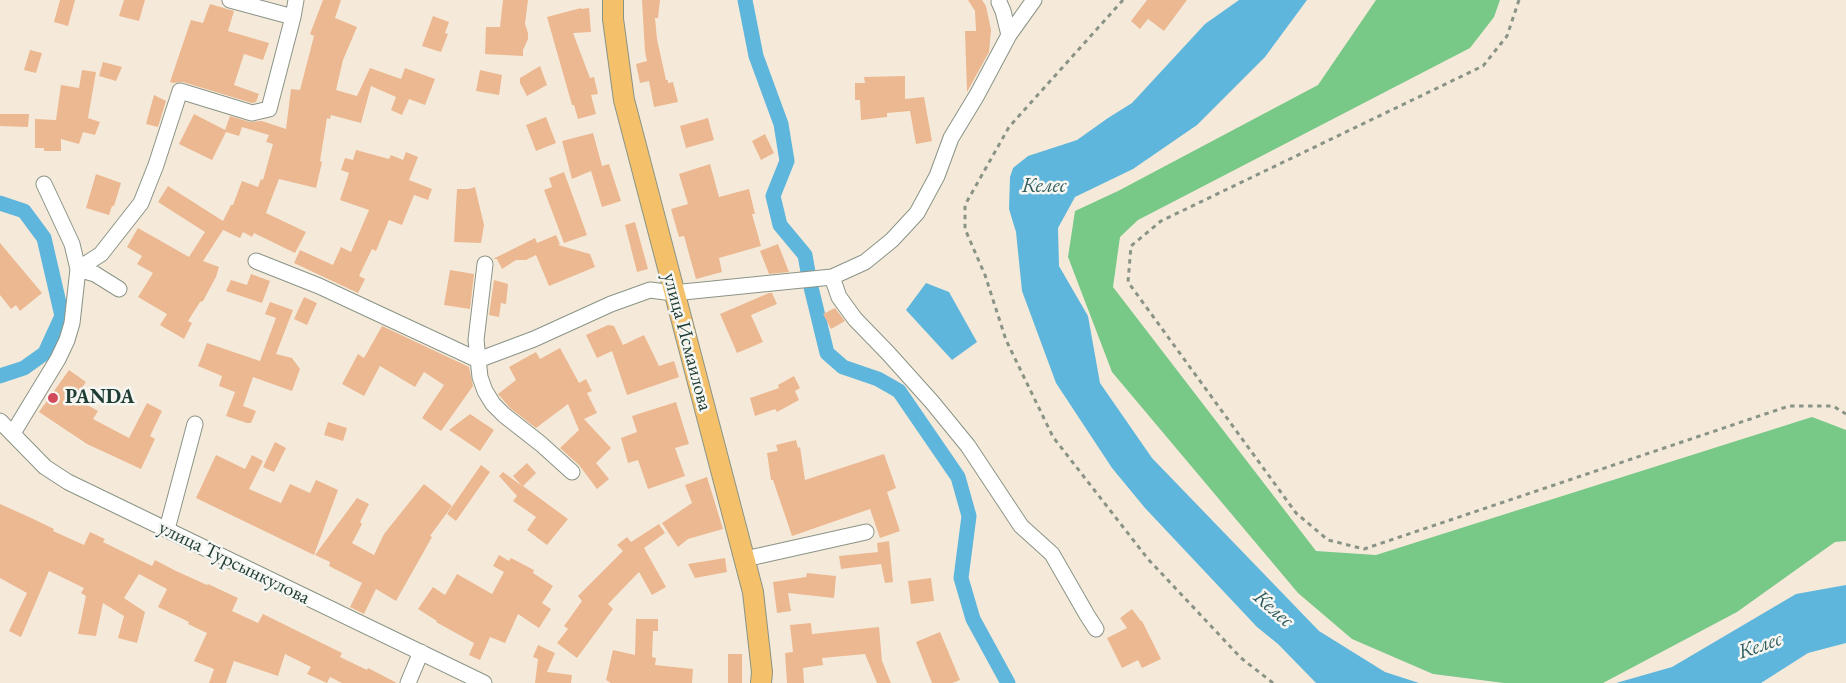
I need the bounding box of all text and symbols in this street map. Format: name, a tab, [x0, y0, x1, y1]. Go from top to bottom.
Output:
water label: Келес	[1022, 173, 1066, 199]
street label: улица Исмаилова	[657, 270, 717, 414]
place label: PANDA	[65, 386, 135, 410]
marker: PANDA	[46, 391, 60, 405]
street label: улица Турсынкулова	[154, 516, 314, 610]
water label: Келес	[1248, 585, 1298, 633]
water label: Келес	[1735, 627, 1785, 665]

